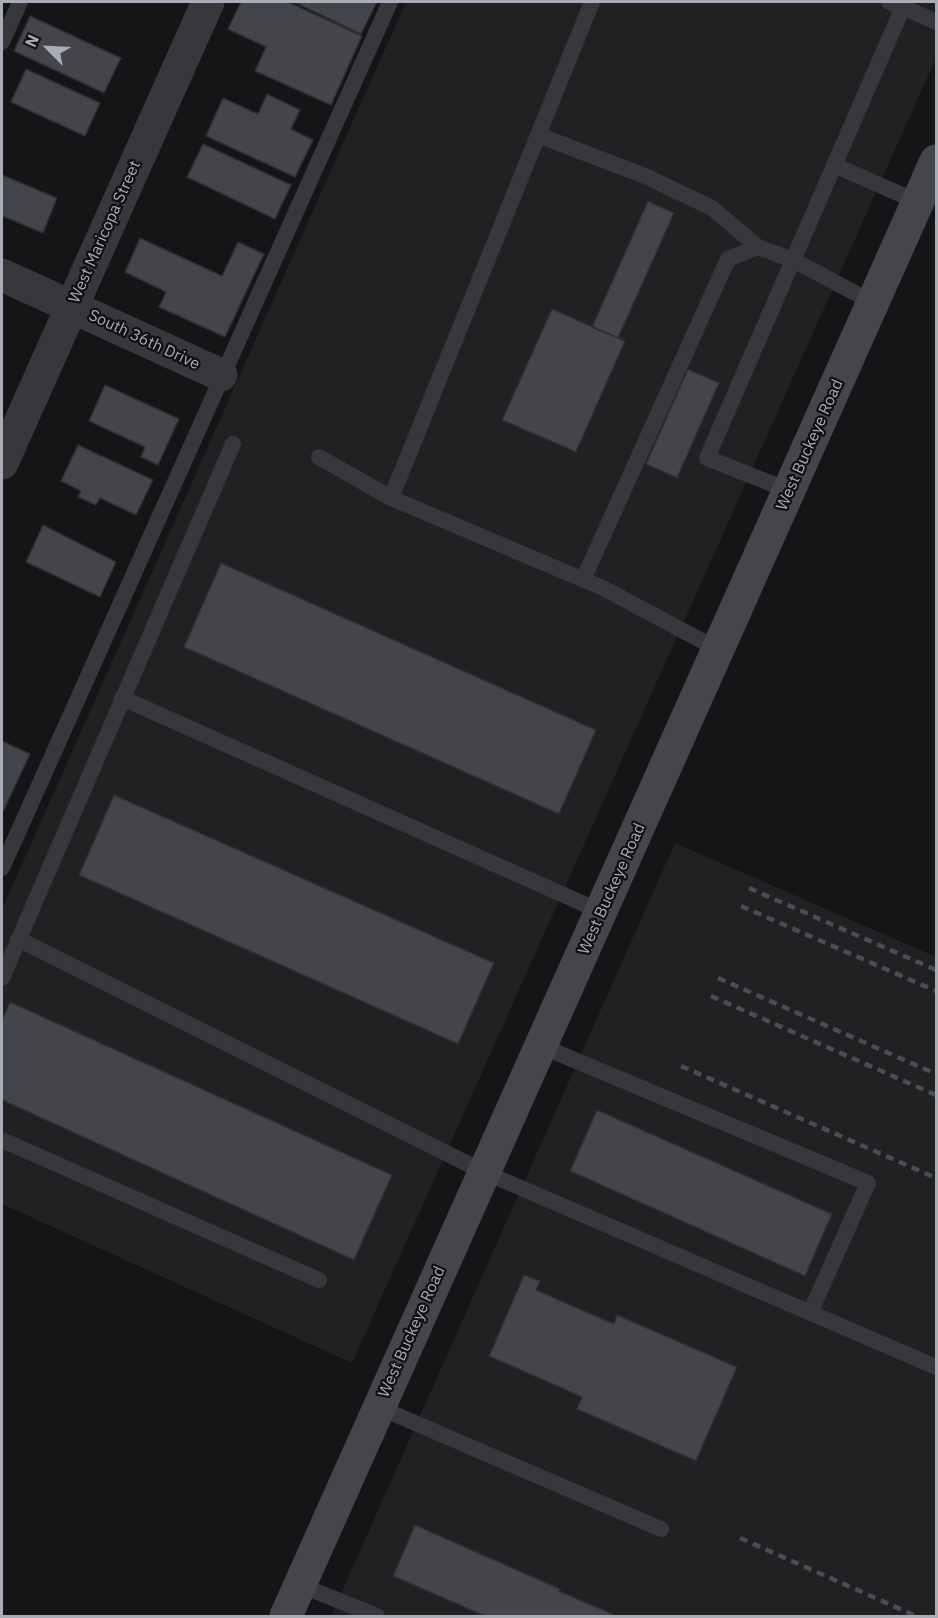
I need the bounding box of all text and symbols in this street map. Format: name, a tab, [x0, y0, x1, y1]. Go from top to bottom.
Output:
north arrow	[18, 18, 78, 78]
text: N	[20, 31, 43, 50]
street label: West Maricopa Street	[65, 158, 145, 306]
street label: South 36th Drive	[85, 306, 203, 374]
street label: West Buckeye Road	[772, 376, 848, 514]
street label: West Buckeye Road	[574, 820, 650, 958]
street label: West Buckeye Road	[374, 1263, 450, 1401]

